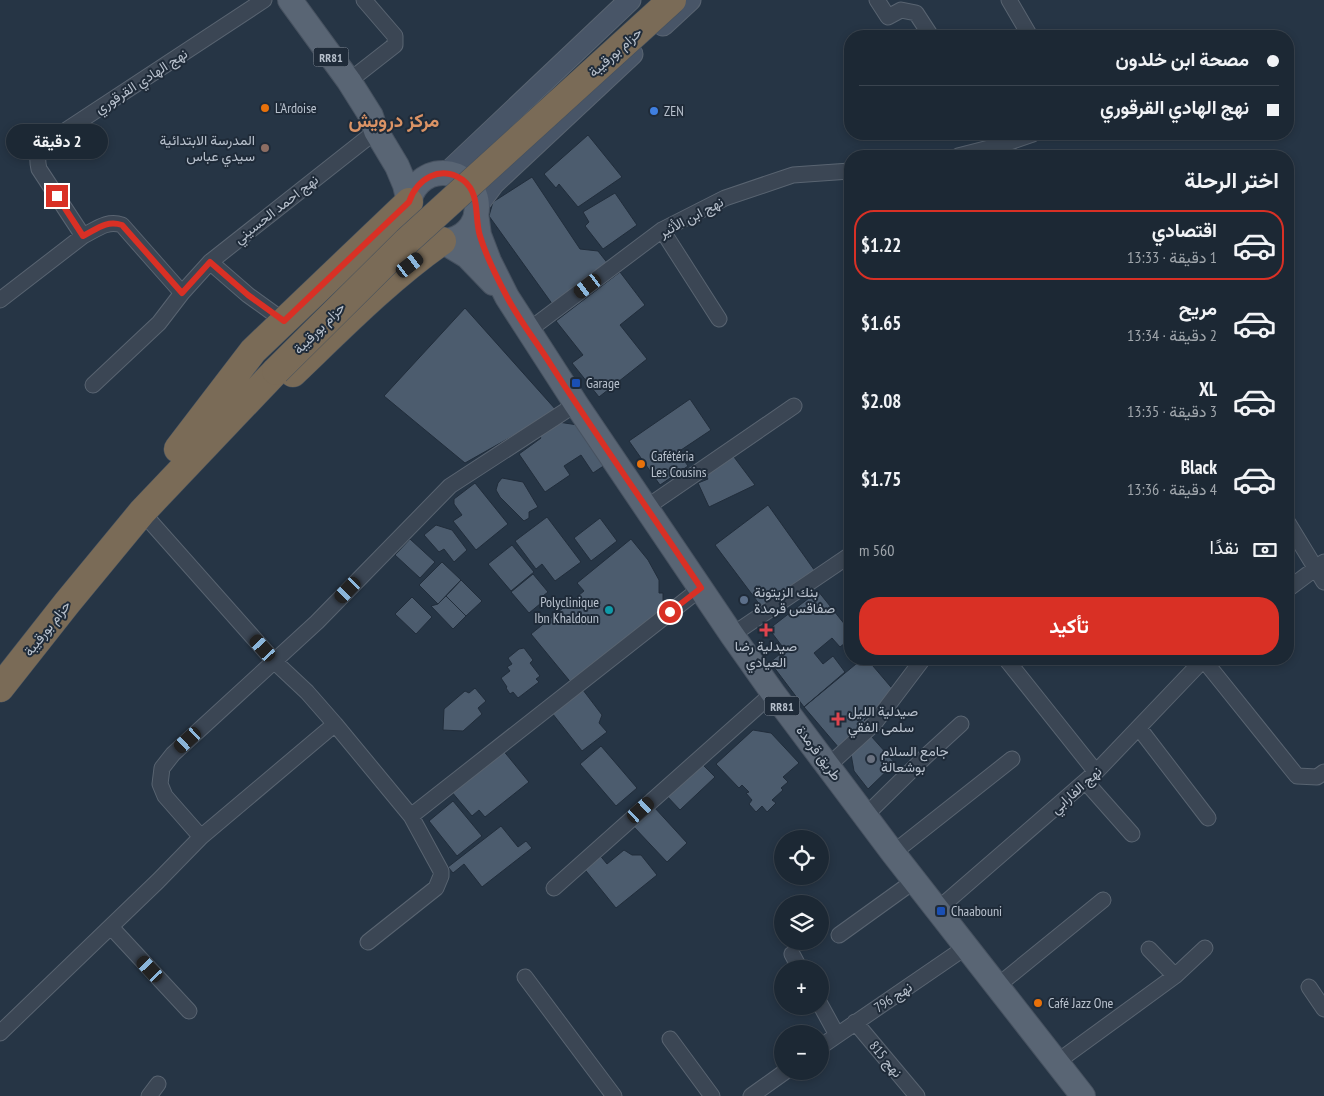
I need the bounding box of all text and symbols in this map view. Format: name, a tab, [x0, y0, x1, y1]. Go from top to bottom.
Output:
street label: حزام بورقيبة	[584, 23, 646, 81]
street label: نهج الهادي القرقوري	[91, 44, 192, 120]
text: مصحة ابن خلدون	[1116, 47, 1249, 71]
road number: RR81	[314, 48, 348, 66]
text: نهج الهادي القرقوري	[1100, 95, 1249, 119]
place label: L'Ardoise	[275, 99, 317, 117]
marker: L'Ardoise	[259, 102, 271, 114]
place label: ZEN	[664, 102, 684, 120]
marker: ZEN	[648, 105, 660, 117]
district label: مركز درويش	[349, 108, 439, 133]
callout: 2 دقيقة	[6, 124, 108, 158]
text: 2 دقيقة	[33, 131, 81, 151]
place label: المدرسة الابتدائية سيدي عباس	[160, 131, 255, 168]
marker: المدرسة الابتدائية سيدي عباس	[259, 142, 271, 154]
text: اختر الرحلة	[1184, 166, 1279, 194]
street label: نهج احمد الحسيني	[230, 170, 324, 250]
route end	[46, 185, 68, 207]
street label: نهج ابن الأثير	[655, 193, 727, 244]
text: اقتصادي	[1152, 218, 1217, 242]
icon: car	[1232, 223, 1277, 268]
text: $1.22	[861, 233, 901, 257]
text: 1 دقيقة · 13:33	[1127, 247, 1217, 267]
car	[393, 250, 426, 280]
car	[571, 271, 604, 301]
text: مريح	[1179, 296, 1217, 320]
street label: حزام بورقيبة	[289, 298, 349, 358]
icon: car	[1232, 301, 1277, 346]
text: $1.65	[861, 311, 901, 335]
text: 2 دقيقة · 13:34	[1127, 325, 1217, 345]
place label: Garage	[586, 374, 620, 392]
marker: Garage	[570, 377, 582, 389]
text: XL	[1199, 377, 1217, 401]
icon: car	[1232, 379, 1277, 424]
text: $2.08	[861, 389, 901, 413]
text: 3 دقيقة · 13:35	[1127, 401, 1217, 421]
place label: Cafétéria Les Cousins	[651, 447, 707, 481]
text: Black	[1181, 455, 1217, 479]
icon: car	[1232, 457, 1277, 502]
marker: Cafétéria Les Cousins	[635, 458, 647, 470]
text: $1.75	[861, 467, 901, 491]
text: 4 دقيقة · 13:36	[1127, 479, 1217, 499]
text: نقدًا	[1210, 535, 1239, 559]
icon: cash	[1251, 536, 1279, 564]
text: 560 m	[859, 540, 894, 560]
car	[332, 574, 363, 606]
place label: بنك الزيتونة صفاقس قرمدة	[754, 583, 835, 617]
place label: Polyclinique Ibn Khaldoun	[534, 593, 599, 627]
marker: بنك الزيتونة صفاقس قرمدة	[738, 594, 750, 606]
street label: حزام بورقيبة	[20, 596, 74, 660]
button: تأكيد	[859, 597, 1279, 655]
route start	[659, 601, 681, 623]
marker: Polyclinique Ibn Khaldoun	[603, 604, 615, 616]
marker: صيدلية رضا العيادي	[760, 624, 772, 636]
car	[247, 632, 278, 664]
place label: صيدلية رضا العيادي	[735, 637, 798, 674]
road number: RR81	[764, 696, 800, 716]
place label: صيدلية الليل سلمى الفقي	[848, 702, 919, 739]
marker: صيدلية الليل سلمى الفقي	[832, 713, 844, 725]
street label: طريق قرمدة	[792, 722, 846, 784]
car	[171, 724, 204, 756]
place label: جامع السلام بوشعالة	[881, 742, 949, 776]
marker: جامع السلام بوشعالة	[865, 753, 877, 765]
street label: نهج الفارابي	[1047, 762, 1107, 820]
car	[624, 794, 657, 826]
map controls	[774, 830, 829, 1080]
button: locate	[774, 830, 829, 885]
button: layers	[774, 895, 829, 950]
place label: Chaabouni	[951, 902, 1002, 920]
marker: Chaabouni	[935, 905, 947, 917]
car	[134, 953, 165, 985]
button: +	[774, 960, 829, 1015]
street label: نهج 796	[870, 978, 917, 1018]
place label: Café Jazz One	[1048, 994, 1114, 1012]
marker: Café Jazz One	[1032, 997, 1044, 1009]
button: −	[774, 1025, 829, 1080]
street label: نهج 815	[864, 1037, 907, 1082]

